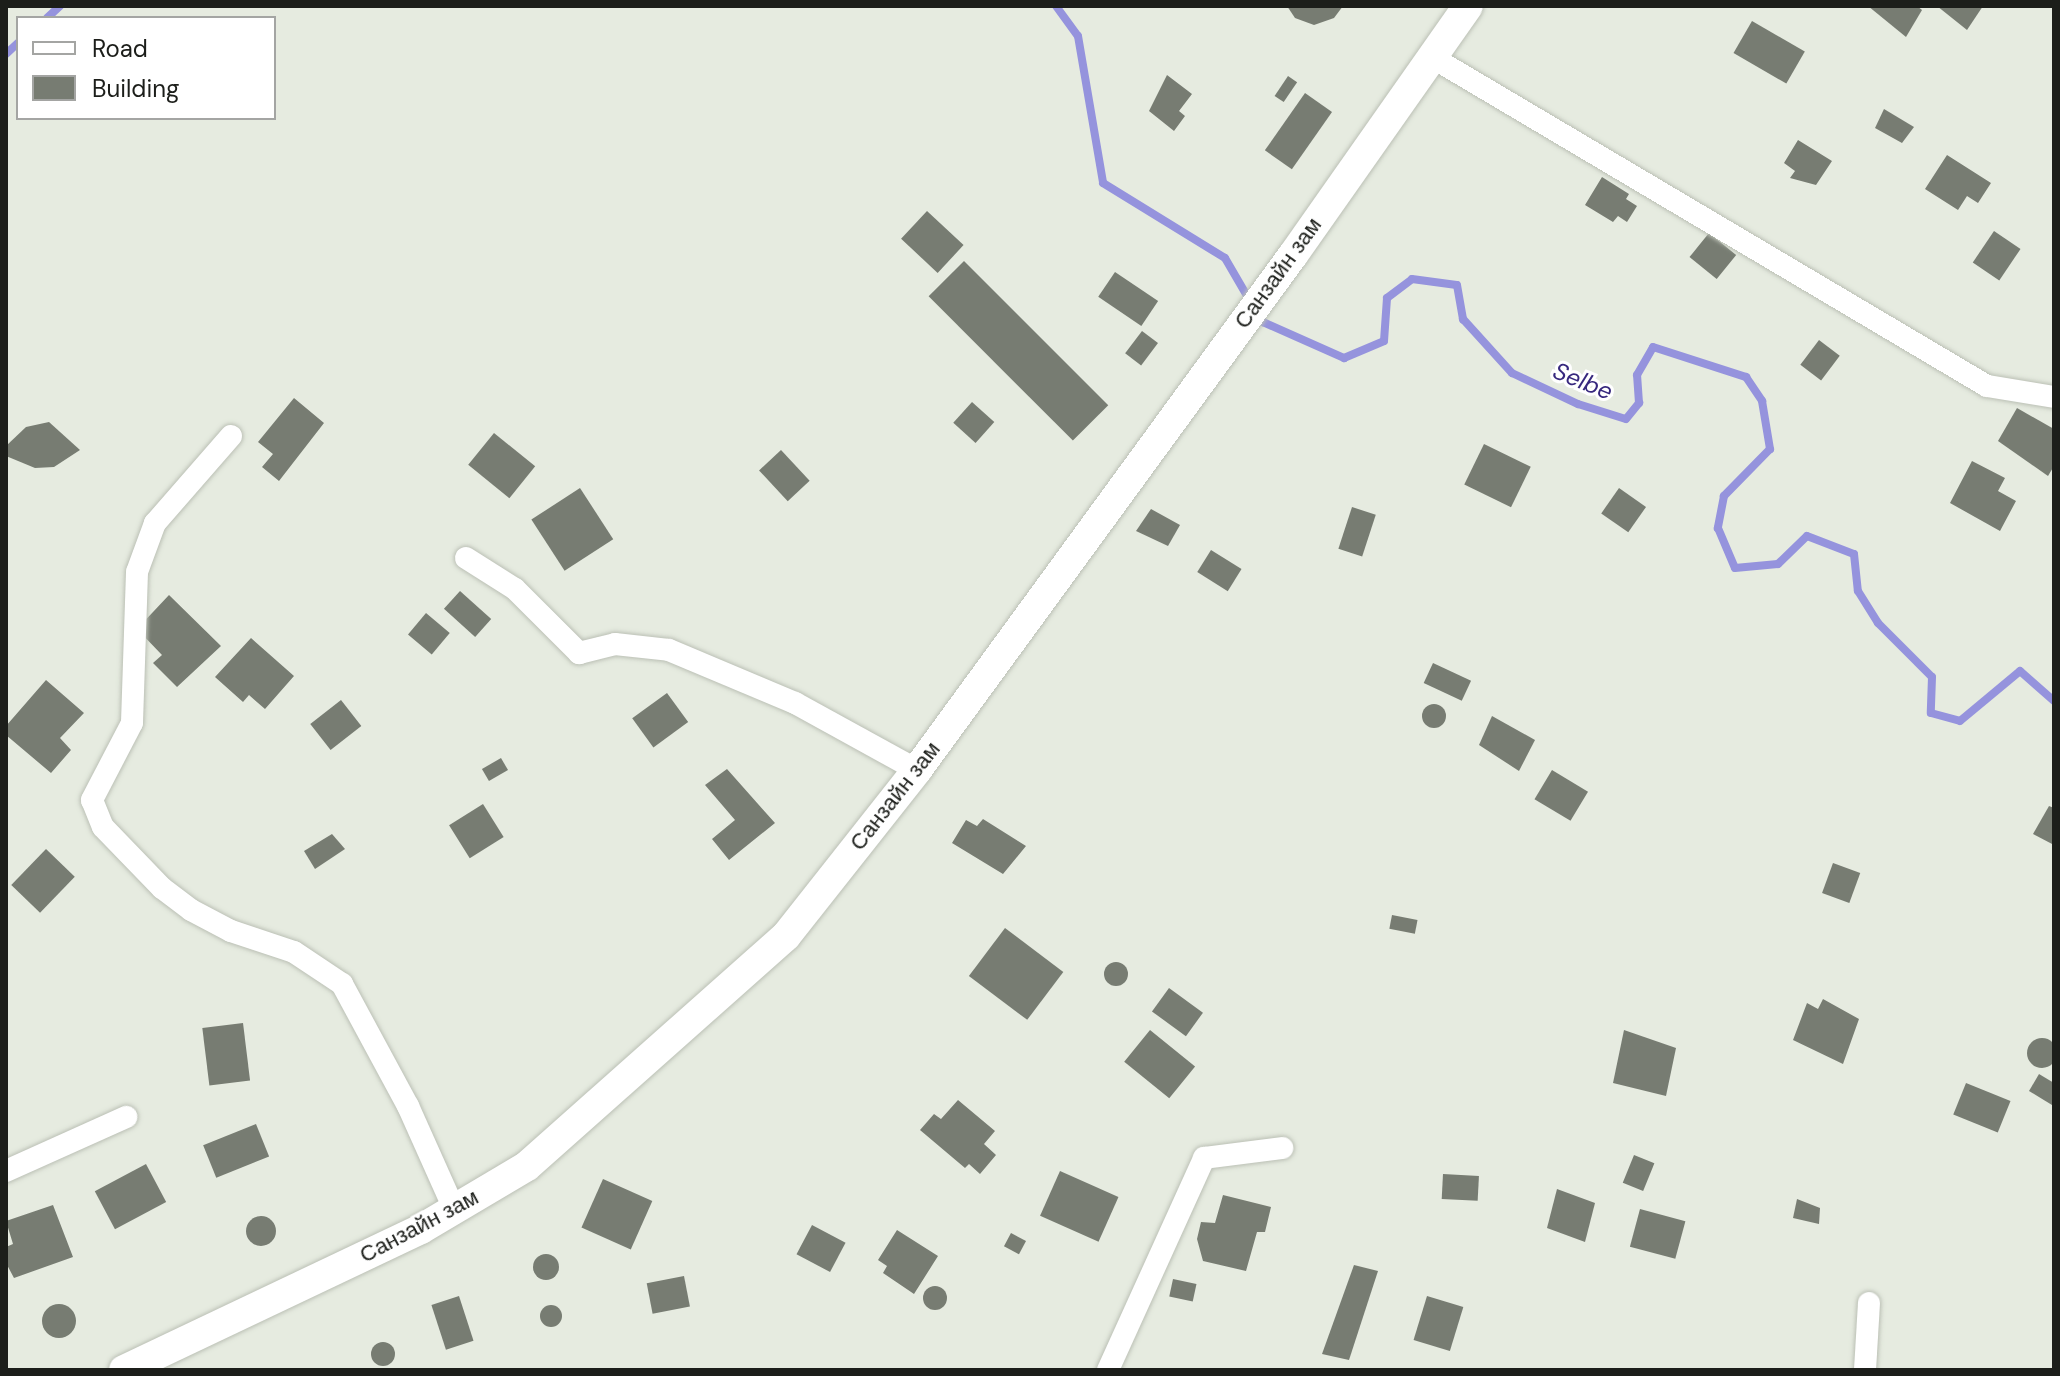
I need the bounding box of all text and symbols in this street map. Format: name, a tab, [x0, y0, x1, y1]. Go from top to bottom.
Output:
legend	[16, 16, 276, 120]
text: Road	[92, 33, 148, 64]
text: Building	[92, 73, 179, 104]
street label: Санзайн зам	[1229, 212, 1327, 334]
water label: Selbe	[1549, 356, 1617, 406]
street label: Санзайн зам	[844, 736, 946, 856]
street label: Санзайн зам	[355, 1184, 483, 1268]

